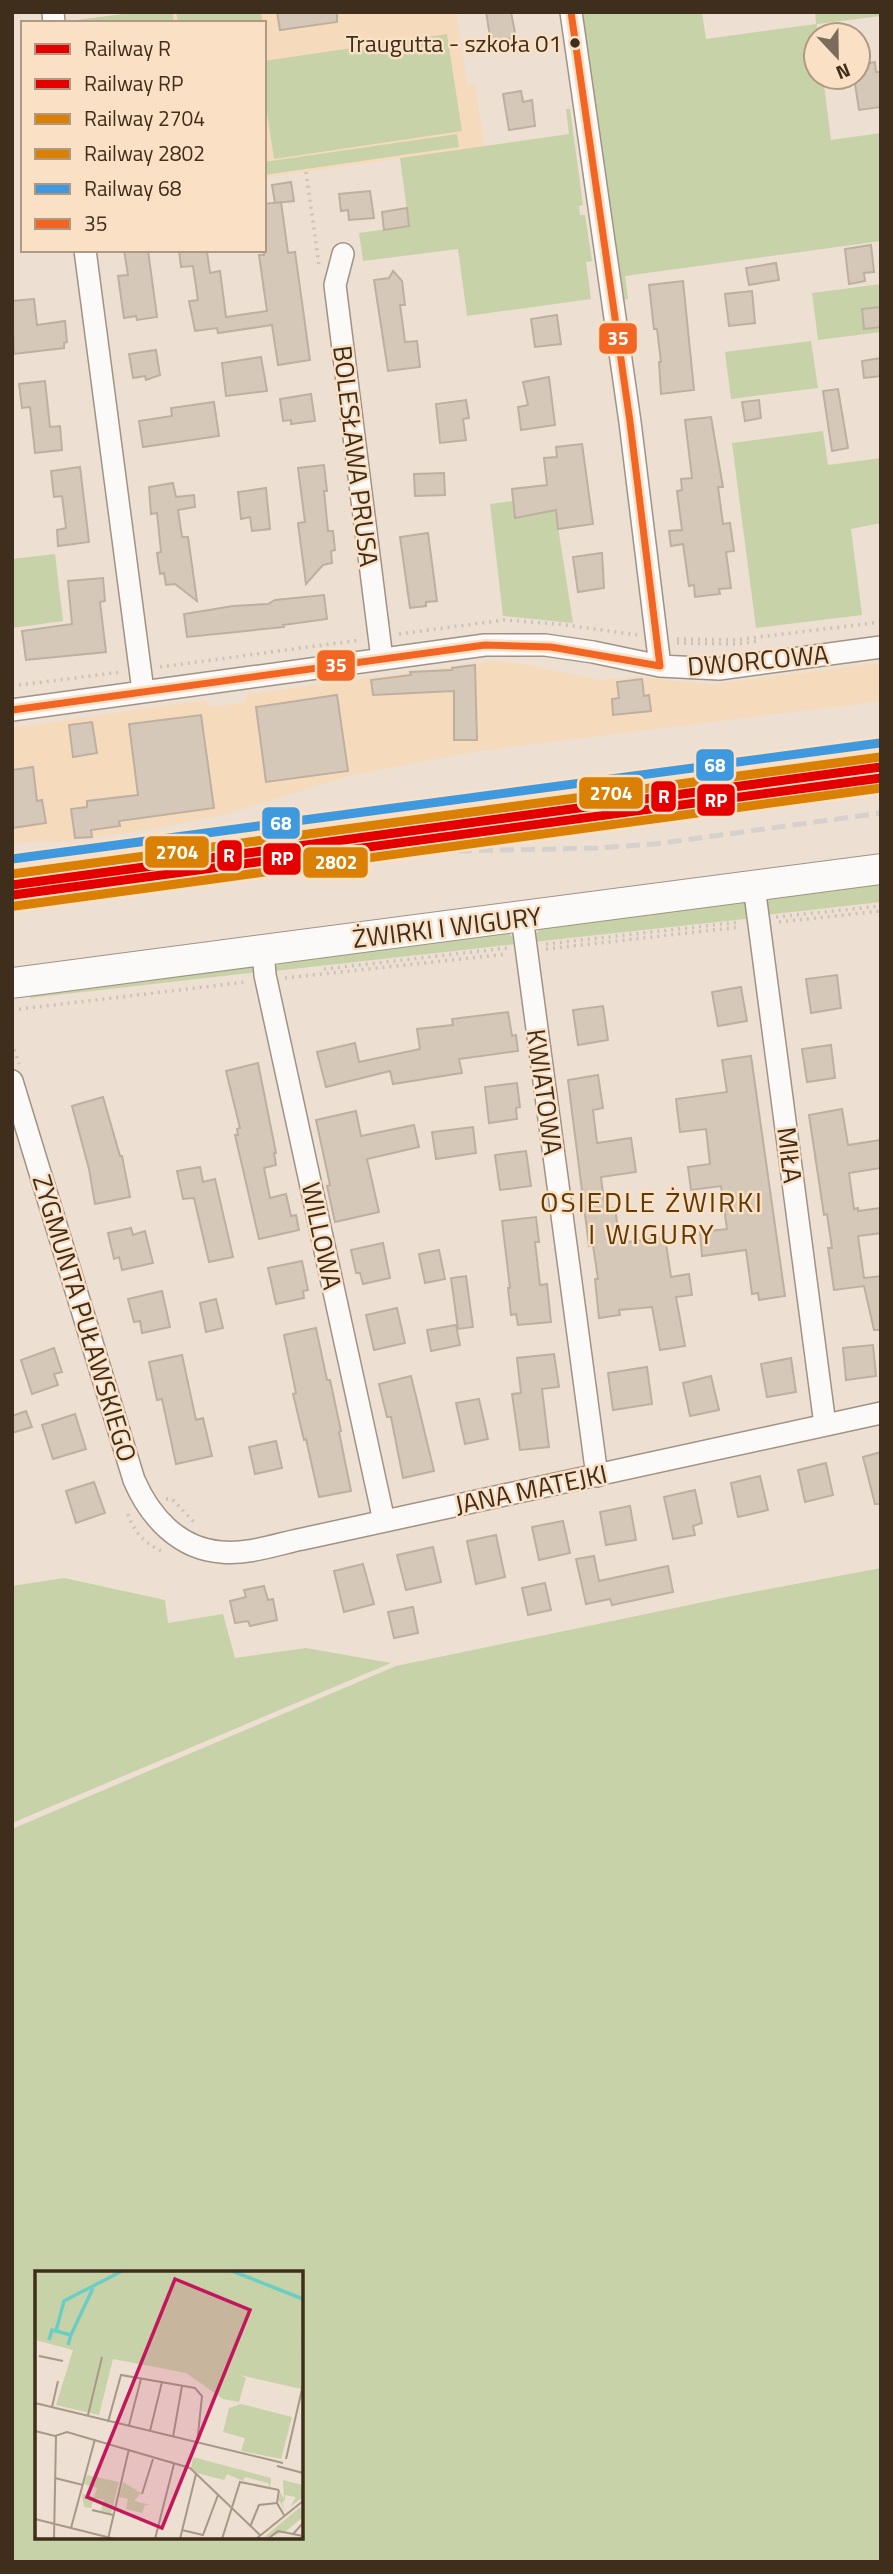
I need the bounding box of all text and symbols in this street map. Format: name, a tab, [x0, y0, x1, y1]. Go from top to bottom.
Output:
legend	[21, 21, 266, 252]
north arrow	[802, 21, 872, 91]
place label: Traugutta - szkoła 01	[346, 25, 562, 61]
text: Railway R	[84, 32, 171, 64]
marker: Traugutta - szkoła 01	[568, 36, 582, 50]
text: N	[832, 56, 855, 88]
text: Railway RP	[84, 67, 183, 99]
text: Railway 2704	[84, 102, 205, 134]
text: Railway 2802	[84, 137, 205, 169]
text: Railway 68	[84, 172, 182, 204]
text: 35	[84, 207, 108, 239]
line badge: 35	[598, 322, 638, 355]
text: 35	[607, 323, 629, 352]
street label: BOLESŁAWA PRUSA	[323, 343, 389, 569]
street label: DWORCOWA	[686, 634, 830, 686]
line badge: 35	[316, 649, 356, 682]
text: 35	[325, 650, 347, 679]
line badge: 68	[695, 748, 735, 782]
text: 68	[704, 750, 726, 779]
line badge: 2704	[578, 776, 644, 810]
text: 2704	[590, 778, 632, 807]
line badge: R	[650, 780, 677, 813]
text: R	[658, 781, 670, 810]
line badge: RP	[696, 783, 736, 817]
text: RP	[705, 785, 727, 814]
line badge: 68	[261, 806, 301, 840]
text: 68	[270, 808, 292, 837]
line badge: 2704	[144, 835, 210, 869]
text: 2704	[156, 837, 198, 866]
line badge: R	[216, 839, 243, 872]
text: R	[223, 840, 235, 869]
line badge: RP	[262, 842, 302, 876]
text: RP	[271, 843, 293, 872]
line badge: 2802	[302, 846, 369, 879]
text: 2802	[315, 847, 357, 876]
street label: ŻWIRKI I WIGURY	[350, 896, 544, 958]
street label: KWIATOWA	[517, 1027, 573, 1157]
street label: MIŁA	[767, 1125, 813, 1185]
street label: ZYGMUNTA PUŁAWSKIEGO	[23, 1170, 147, 1466]
street label: WILLOWA	[292, 1179, 352, 1293]
district label: OSIEDLE ŻWIRKI I WIGURY	[540, 1180, 764, 1255]
street label: JANA MATEJKI	[451, 1454, 611, 1524]
inset map	[35, 2271, 303, 2539]

